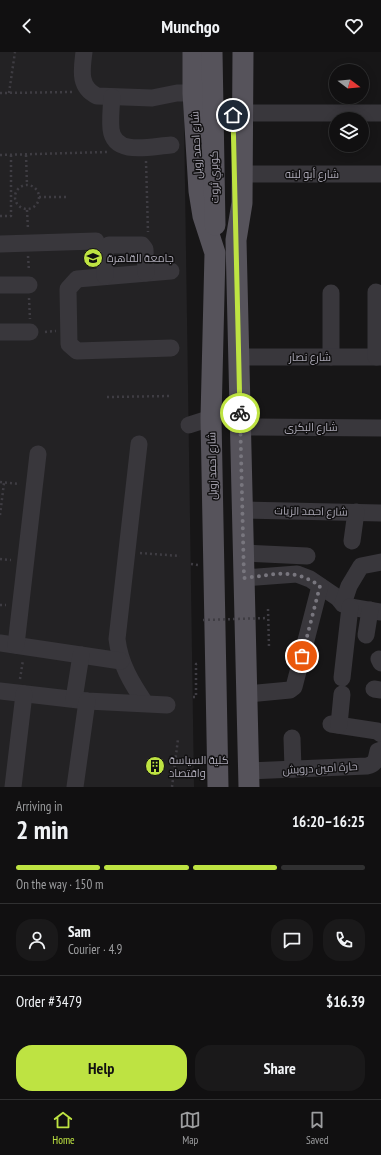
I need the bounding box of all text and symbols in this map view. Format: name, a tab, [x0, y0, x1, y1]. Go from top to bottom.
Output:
icon: back	[16, 15, 38, 37]
text: Munchgo	[161, 15, 220, 38]
icon: heart	[343, 15, 365, 37]
north arrow	[329, 64, 369, 104]
map controls	[329, 64, 369, 152]
pin	[216, 98, 250, 132]
icon: home	[222, 104, 244, 126]
street label: شارع احمد زويل	[187, 111, 206, 179]
button: layers	[329, 112, 369, 152]
street label: كوبري ثروت	[207, 150, 223, 203]
street label: شارع أبو لبنه	[285, 167, 339, 182]
school or university icon: جامعة القاهرة	[82, 247, 104, 269]
place label: جامعة القاهرة	[107, 251, 174, 265]
street label: شارع نصار	[288, 350, 331, 365]
courier	[220, 393, 260, 433]
icon: bike	[229, 402, 251, 424]
street label: شارع البكرى	[284, 420, 338, 435]
street label: شارع احمد زويل	[204, 432, 221, 500]
street label: شارع احمد الزيات	[274, 503, 348, 520]
pin	[285, 639, 319, 673]
icon: bag	[291, 645, 313, 667]
place label: كلية السياسة واقتصاد	[169, 753, 229, 780]
building icon: كلية السياسة واقتصاد	[144, 755, 166, 777]
street label: حارة امين درويش	[282, 759, 358, 777]
text: Arriving in	[16, 798, 63, 815]
text: 16:20–16:25	[292, 812, 365, 831]
text: 2 min	[16, 813, 69, 846]
text: On the way · 150 m	[16, 876, 103, 893]
button: person	[16, 919, 58, 961]
button: chat	[271, 919, 313, 961]
button: phone	[323, 919, 365, 961]
text: Sam	[68, 922, 91, 941]
text: Courier · 4.9	[68, 941, 122, 958]
text: Order #3479	[16, 992, 82, 1011]
text: $16.39	[326, 992, 365, 1011]
button: Help	[16, 1045, 187, 1091]
button: Share	[195, 1045, 365, 1091]
tab: Home	[52, 1109, 75, 1147]
tab: Map	[179, 1109, 201, 1147]
tab: Saved	[306, 1109, 329, 1147]

